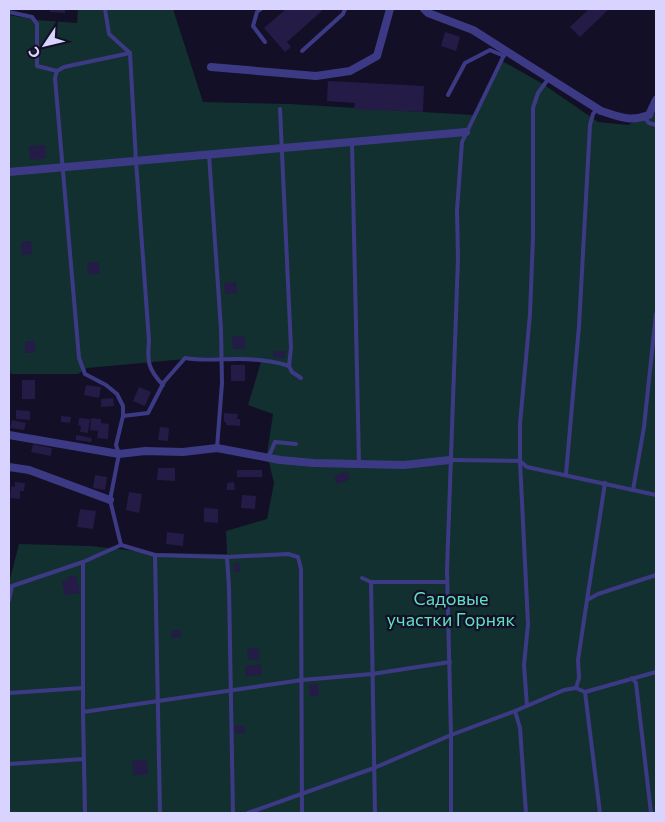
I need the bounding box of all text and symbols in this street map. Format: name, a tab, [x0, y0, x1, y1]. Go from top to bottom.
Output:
north arrow	[20, 20, 70, 70]
text: С	[24, 44, 44, 62]
park label: Садовые участки Горняк	[387, 587, 516, 630]

